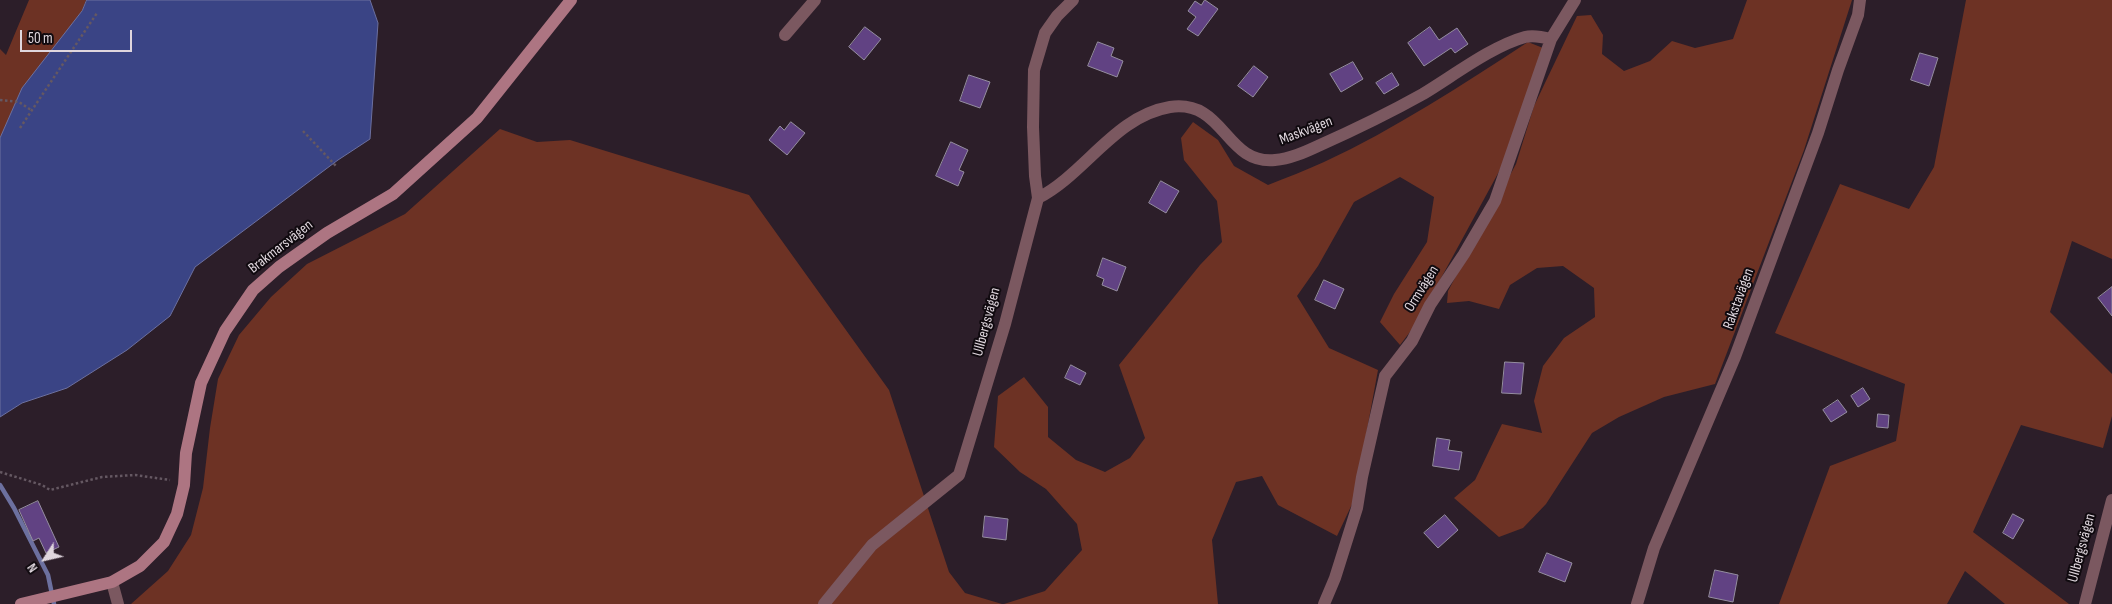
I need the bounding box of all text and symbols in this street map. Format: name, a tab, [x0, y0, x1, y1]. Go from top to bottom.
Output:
scale bar	[22, 20, 135, 52]
text: 50 m	[28, 29, 53, 48]
street label: Maskvägen	[1277, 113, 1335, 149]
street label: Brakmarsvägen	[245, 216, 317, 278]
street label: Ormvägen	[1401, 263, 1443, 315]
street label: Rakstavägen	[1720, 266, 1758, 332]
street label: Ullbergsvägen	[969, 286, 1005, 358]
street label: Ullbergsvägen	[2064, 512, 2100, 584]
north arrow	[20, 534, 70, 584]
text: N	[23, 560, 41, 576]

